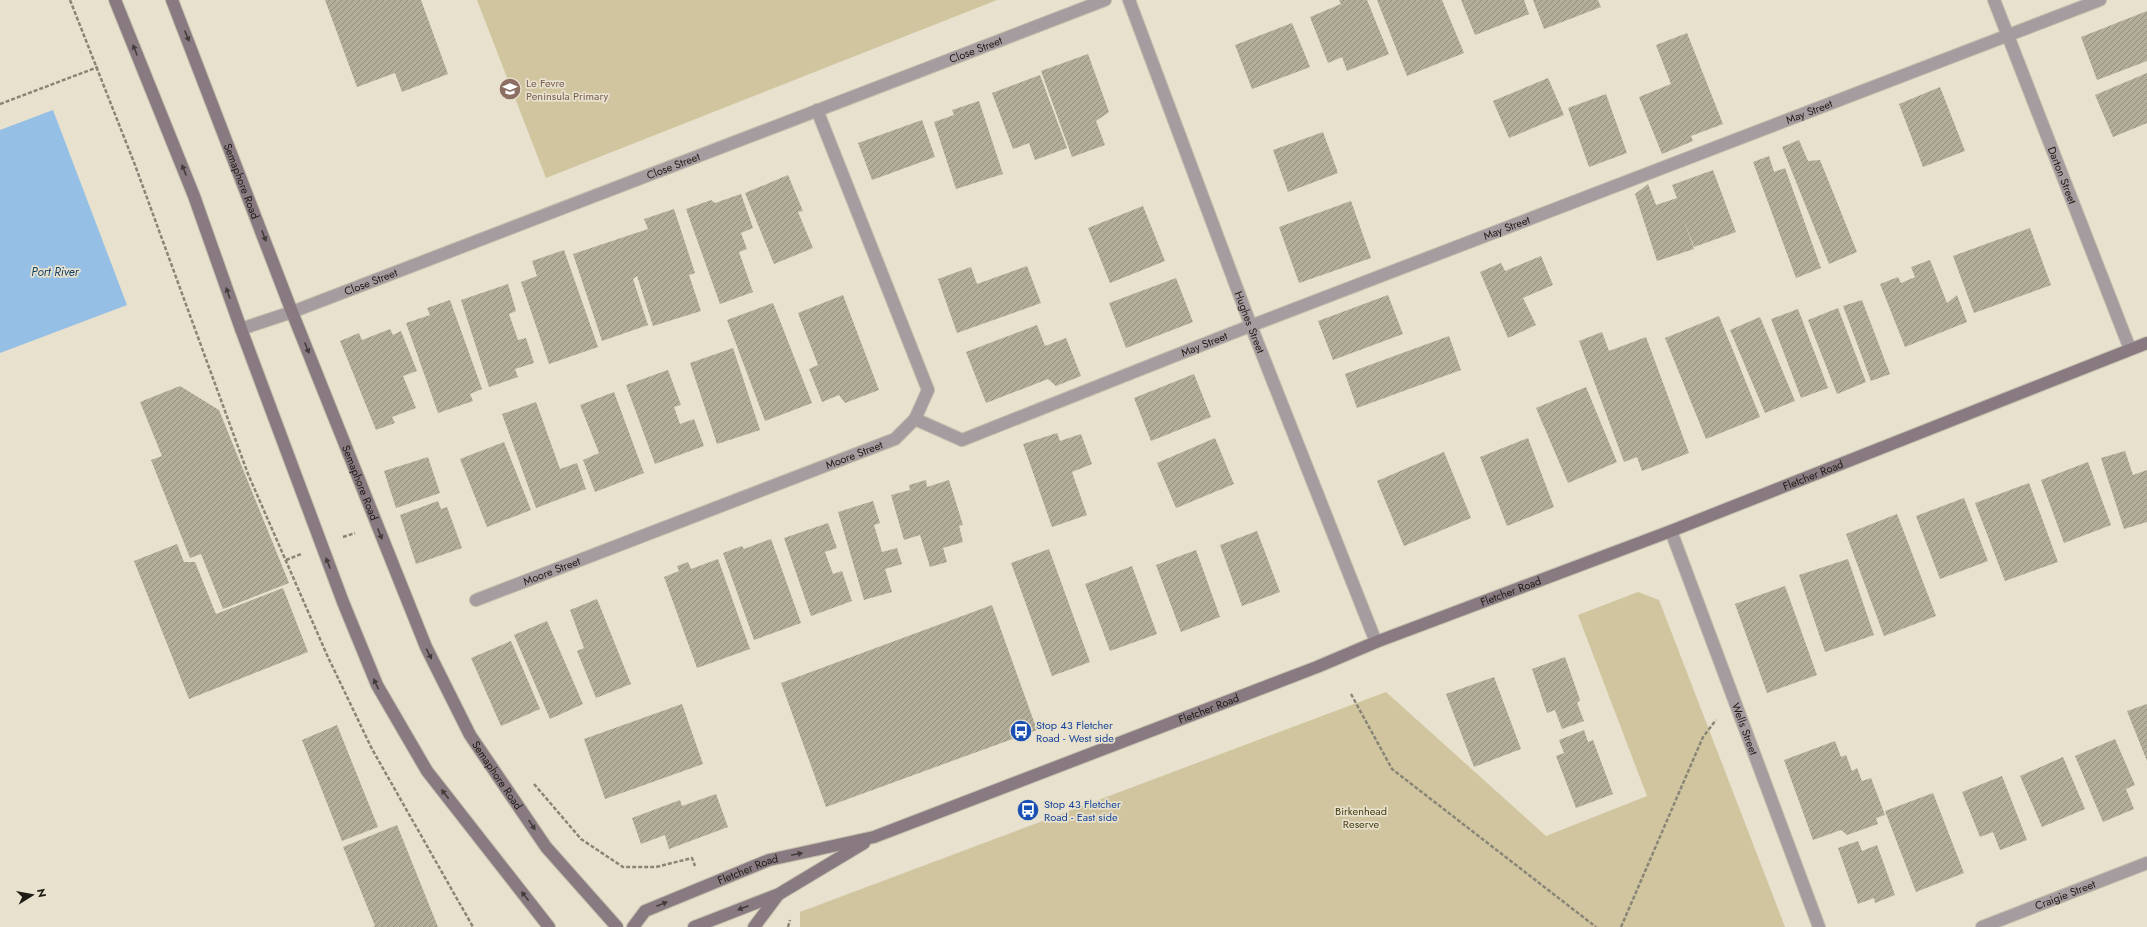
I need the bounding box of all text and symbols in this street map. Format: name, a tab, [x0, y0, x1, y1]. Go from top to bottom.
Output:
one-way arrow	[184, 31, 190, 43]
street label: Close Street	[947, 32, 1005, 67]
one-way arrow	[132, 44, 138, 55]
place label: Le Fevre Peninsula Primary	[526, 75, 609, 104]
school or university icon: Le Fevre Peninsula Primary	[497, 76, 523, 102]
street label: May Street	[1784, 95, 1835, 128]
street label: Semaphore Road	[220, 141, 263, 221]
street label: Darton Street	[2044, 144, 2081, 207]
street label: Close Street	[644, 148, 702, 183]
one-way arrow	[181, 165, 187, 176]
street label: May Street	[1481, 211, 1532, 244]
one-way arrow	[261, 230, 267, 242]
water label: Port River	[31, 263, 80, 281]
street label: Close Street	[342, 264, 400, 299]
one-way arrow	[225, 286, 231, 298]
street label: Hughes Street	[1231, 289, 1269, 356]
street label: May Street	[1179, 327, 1230, 360]
one-way arrow	[304, 342, 310, 354]
street label: Moore Street	[823, 436, 885, 473]
street label: Semaphore Road	[338, 442, 383, 523]
street label: Fletcher Road	[1780, 456, 1846, 494]
one-way arrow	[378, 528, 384, 540]
street label: Moore Street	[521, 553, 583, 589]
one-way arrow	[325, 557, 331, 569]
street label: Fletcher Road	[1478, 573, 1543, 610]
one-way arrow	[426, 649, 432, 660]
one-way arrow	[373, 678, 379, 689]
street label: Fletcher Road	[1176, 690, 1241, 728]
street label: Wells Street	[1728, 700, 1762, 757]
place label: Stop 43 Fletcher Road - West side	[1036, 717, 1114, 746]
bus stop icon: Stop 43 Fletcher Road - West side	[1008, 718, 1034, 744]
street label: Semaphore Road	[468, 738, 526, 813]
one-way arrow	[441, 788, 449, 799]
place label: Stop 43 Fletcher Road - East side	[1044, 796, 1121, 825]
bus stop icon: Stop 43 Fletcher Road - East side	[1015, 797, 1041, 823]
park label: Birkenhead Reserve	[1335, 803, 1387, 832]
one-way arrow	[528, 820, 536, 831]
street label: Fletcher Road	[715, 850, 779, 888]
one-way arrow	[791, 850, 803, 856]
north arrow	[12, 875, 52, 915]
street label: Craigie Street	[2032, 876, 2098, 914]
text: N	[33, 887, 51, 899]
one-way arrow	[521, 891, 529, 902]
one-way arrow	[657, 900, 669, 906]
one-way arrow	[736, 906, 748, 912]

